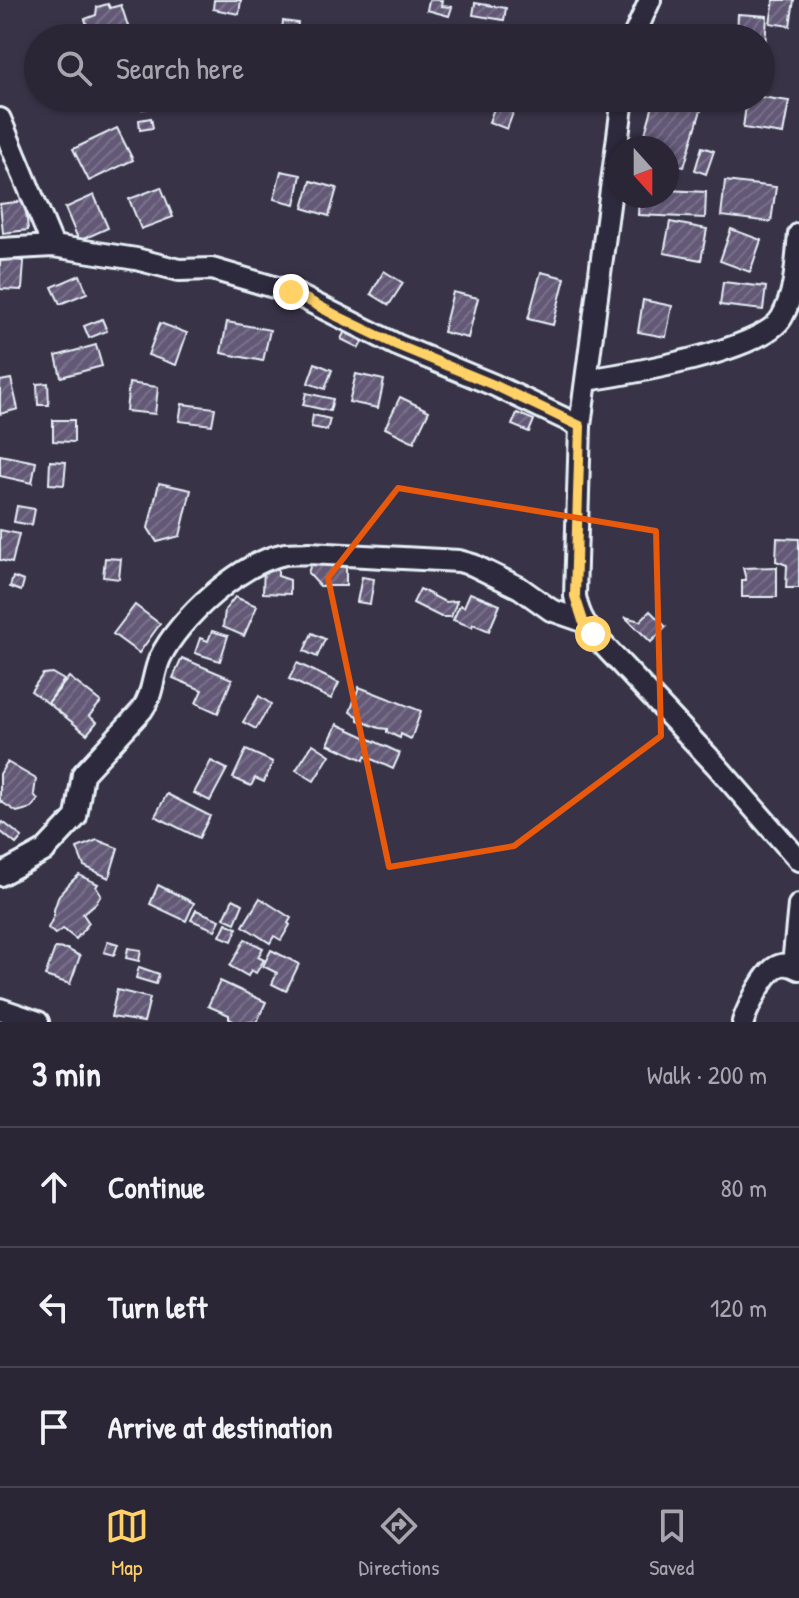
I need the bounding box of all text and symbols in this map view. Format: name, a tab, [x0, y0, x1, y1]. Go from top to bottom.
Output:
search box	[24, 24, 775, 112]
icon: search	[52, 46, 96, 90]
text: Search here	[116, 48, 244, 88]
north arrow	[607, 136, 679, 208]
route end	[273, 274, 309, 310]
route start	[575, 616, 611, 652]
text: 3 min	[32, 1051, 101, 1097]
text: Walk · 200 m	[647, 1057, 767, 1092]
icon: ahead	[32, 1165, 76, 1209]
text: Continue	[108, 1167, 205, 1207]
text: 80 m	[720, 1170, 767, 1205]
icon: left	[32, 1285, 76, 1329]
text: Turn left	[108, 1287, 207, 1327]
text: 120 m	[710, 1290, 767, 1325]
icon: arrive	[32, 1405, 76, 1449]
text: Arrive at destination	[108, 1407, 333, 1447]
tab: Map	[105, 1504, 149, 1582]
tab: Directions	[359, 1504, 440, 1582]
tab: Saved	[649, 1504, 694, 1582]

